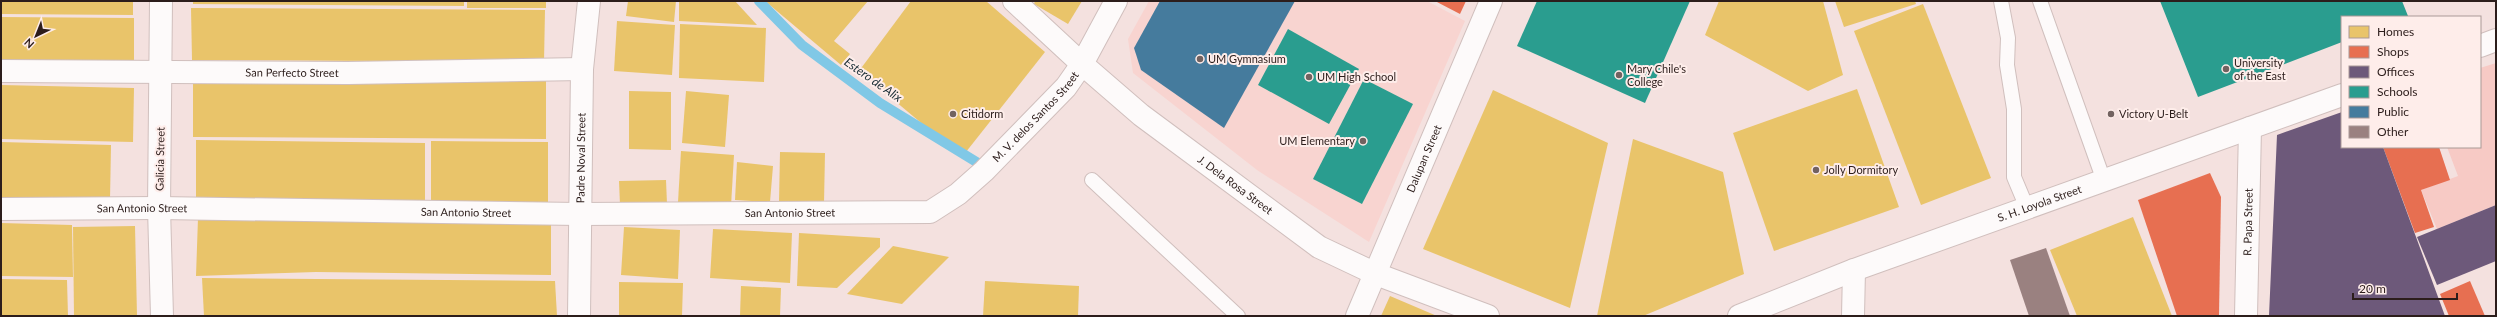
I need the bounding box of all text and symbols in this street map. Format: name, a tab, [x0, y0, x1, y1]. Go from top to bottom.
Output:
north arrow	[16, 16, 56, 56]
legend	[2341, 16, 2481, 148]
text: Homes	[2377, 24, 2414, 39]
text: N	[21, 36, 36, 51]
text: Shops	[2377, 44, 2409, 59]
place label: UM Gymnasium	[1208, 52, 1286, 65]
water label: Estero de Alix	[841, 54, 905, 105]
marker: UM Gymnasium	[1195, 54, 1205, 64]
place label: University of the East	[2234, 56, 2286, 82]
place label: Mary Chile's College	[1627, 62, 1686, 88]
marker: University of the East	[2221, 64, 2231, 74]
text: Offices	[2377, 64, 2414, 79]
street label: San Perfecto Street	[245, 65, 339, 79]
street label: M. V. delos Santos Street	[989, 69, 1081, 164]
place label: UM High School	[1317, 70, 1396, 83]
marker: Mary Chile's College	[1614, 70, 1624, 80]
marker: UM High School	[1304, 72, 1314, 82]
text: Schools	[2377, 84, 2418, 99]
text: Public	[2377, 104, 2409, 119]
place label: Citidorm	[961, 107, 1003, 120]
place label: Victory U-Belt	[2119, 107, 2188, 120]
marker: Citidorm	[948, 109, 958, 119]
marker: Victory U-Belt	[2106, 109, 2116, 119]
street label: Padre Noval Street	[573, 113, 587, 203]
street label: Dalupan Street	[1403, 123, 1444, 194]
text: Other	[2377, 124, 2409, 139]
street label: Galicia Street	[152, 127, 167, 191]
place label: UM Elementary	[1279, 134, 1355, 147]
marker: UM Elementary	[1358, 136, 1368, 146]
street label: J. Dela Rosa Street	[1196, 152, 1276, 216]
place label: Jolly Dormitory	[1824, 163, 1898, 176]
marker: Jolly Dormitory	[1811, 165, 1821, 175]
street label: S. H. Loyola Street	[1996, 182, 2083, 224]
street label: R. Papa Street	[2240, 188, 2255, 256]
street label: San Antonio Street	[97, 201, 187, 214]
street label: San Antonio Street	[421, 205, 511, 219]
street label: San Antonio Street	[745, 206, 835, 219]
scale bar	[2353, 275, 2457, 301]
text: 20 m	[2359, 281, 2386, 296]

